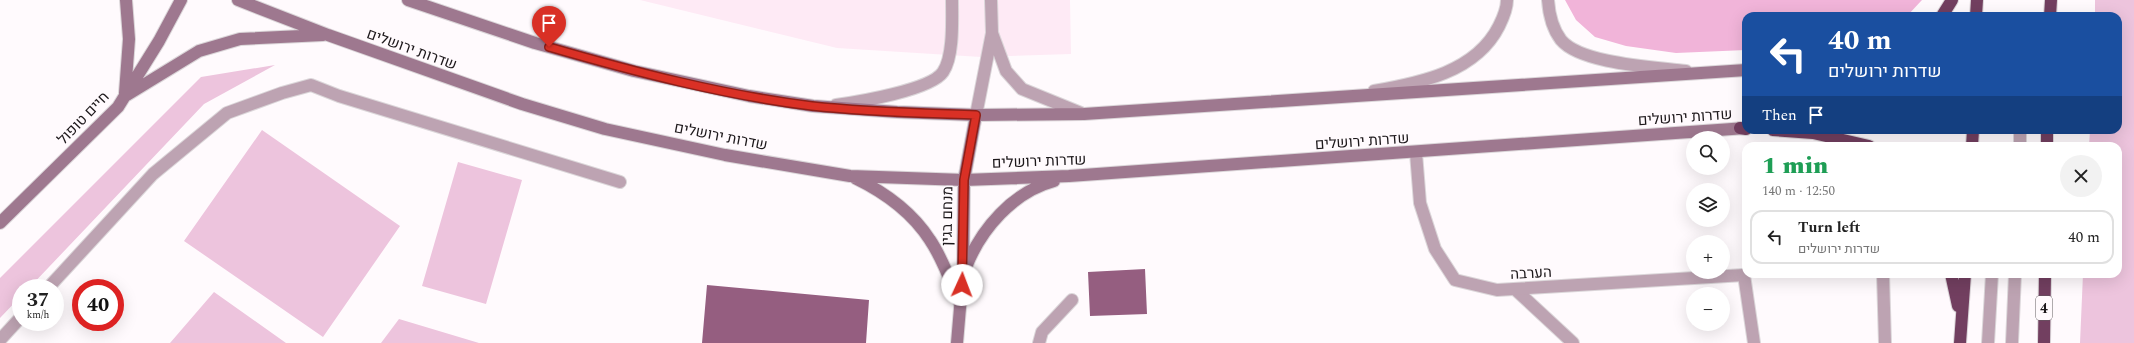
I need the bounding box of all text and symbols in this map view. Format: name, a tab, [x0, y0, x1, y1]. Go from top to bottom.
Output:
pin	[532, 6, 566, 47]
icon: arrive	[538, 12, 560, 34]
text: 40 m	[1828, 19, 1892, 62]
street label: שדרות ירושלים	[363, 22, 460, 76]
icon: left	[1762, 28, 1814, 80]
text: שדרות ירושלים	[1828, 58, 1942, 85]
street label: חיים טופול	[52, 86, 115, 150]
street label: שדרות ירושלים	[1637, 103, 1733, 132]
text: Then	[1762, 104, 1797, 127]
icon: arrive	[1805, 104, 1827, 126]
street label: שדרות ירושלים	[672, 116, 770, 157]
street label: שדרות ירושלים	[1314, 127, 1410, 156]
map controls	[1686, 131, 1730, 331]
button: search	[1686, 131, 1730, 175]
street label: שדרות ירושלים	[991, 148, 1087, 175]
text: 1 min	[1762, 148, 1828, 184]
button: close	[2060, 155, 2102, 197]
text: 140 m · 12:50	[1762, 181, 1835, 201]
button: layers	[1686, 183, 1730, 227]
street label: מנחם בגין	[935, 186, 960, 246]
text: Turn left	[1798, 216, 1860, 239]
icon: left	[1764, 226, 1786, 248]
text: 40 m	[2068, 226, 2100, 249]
button: +	[1686, 235, 1730, 279]
text: שדרות ירושלים	[1798, 239, 1880, 259]
street label: הערבה	[1510, 261, 1552, 286]
position arrow	[941, 264, 983, 306]
speed limit sign: 40	[72, 279, 124, 331]
text: 37	[27, 285, 49, 315]
button: −	[1686, 287, 1730, 331]
road number: 4	[2036, 296, 2052, 320]
text: km/h	[27, 307, 49, 323]

